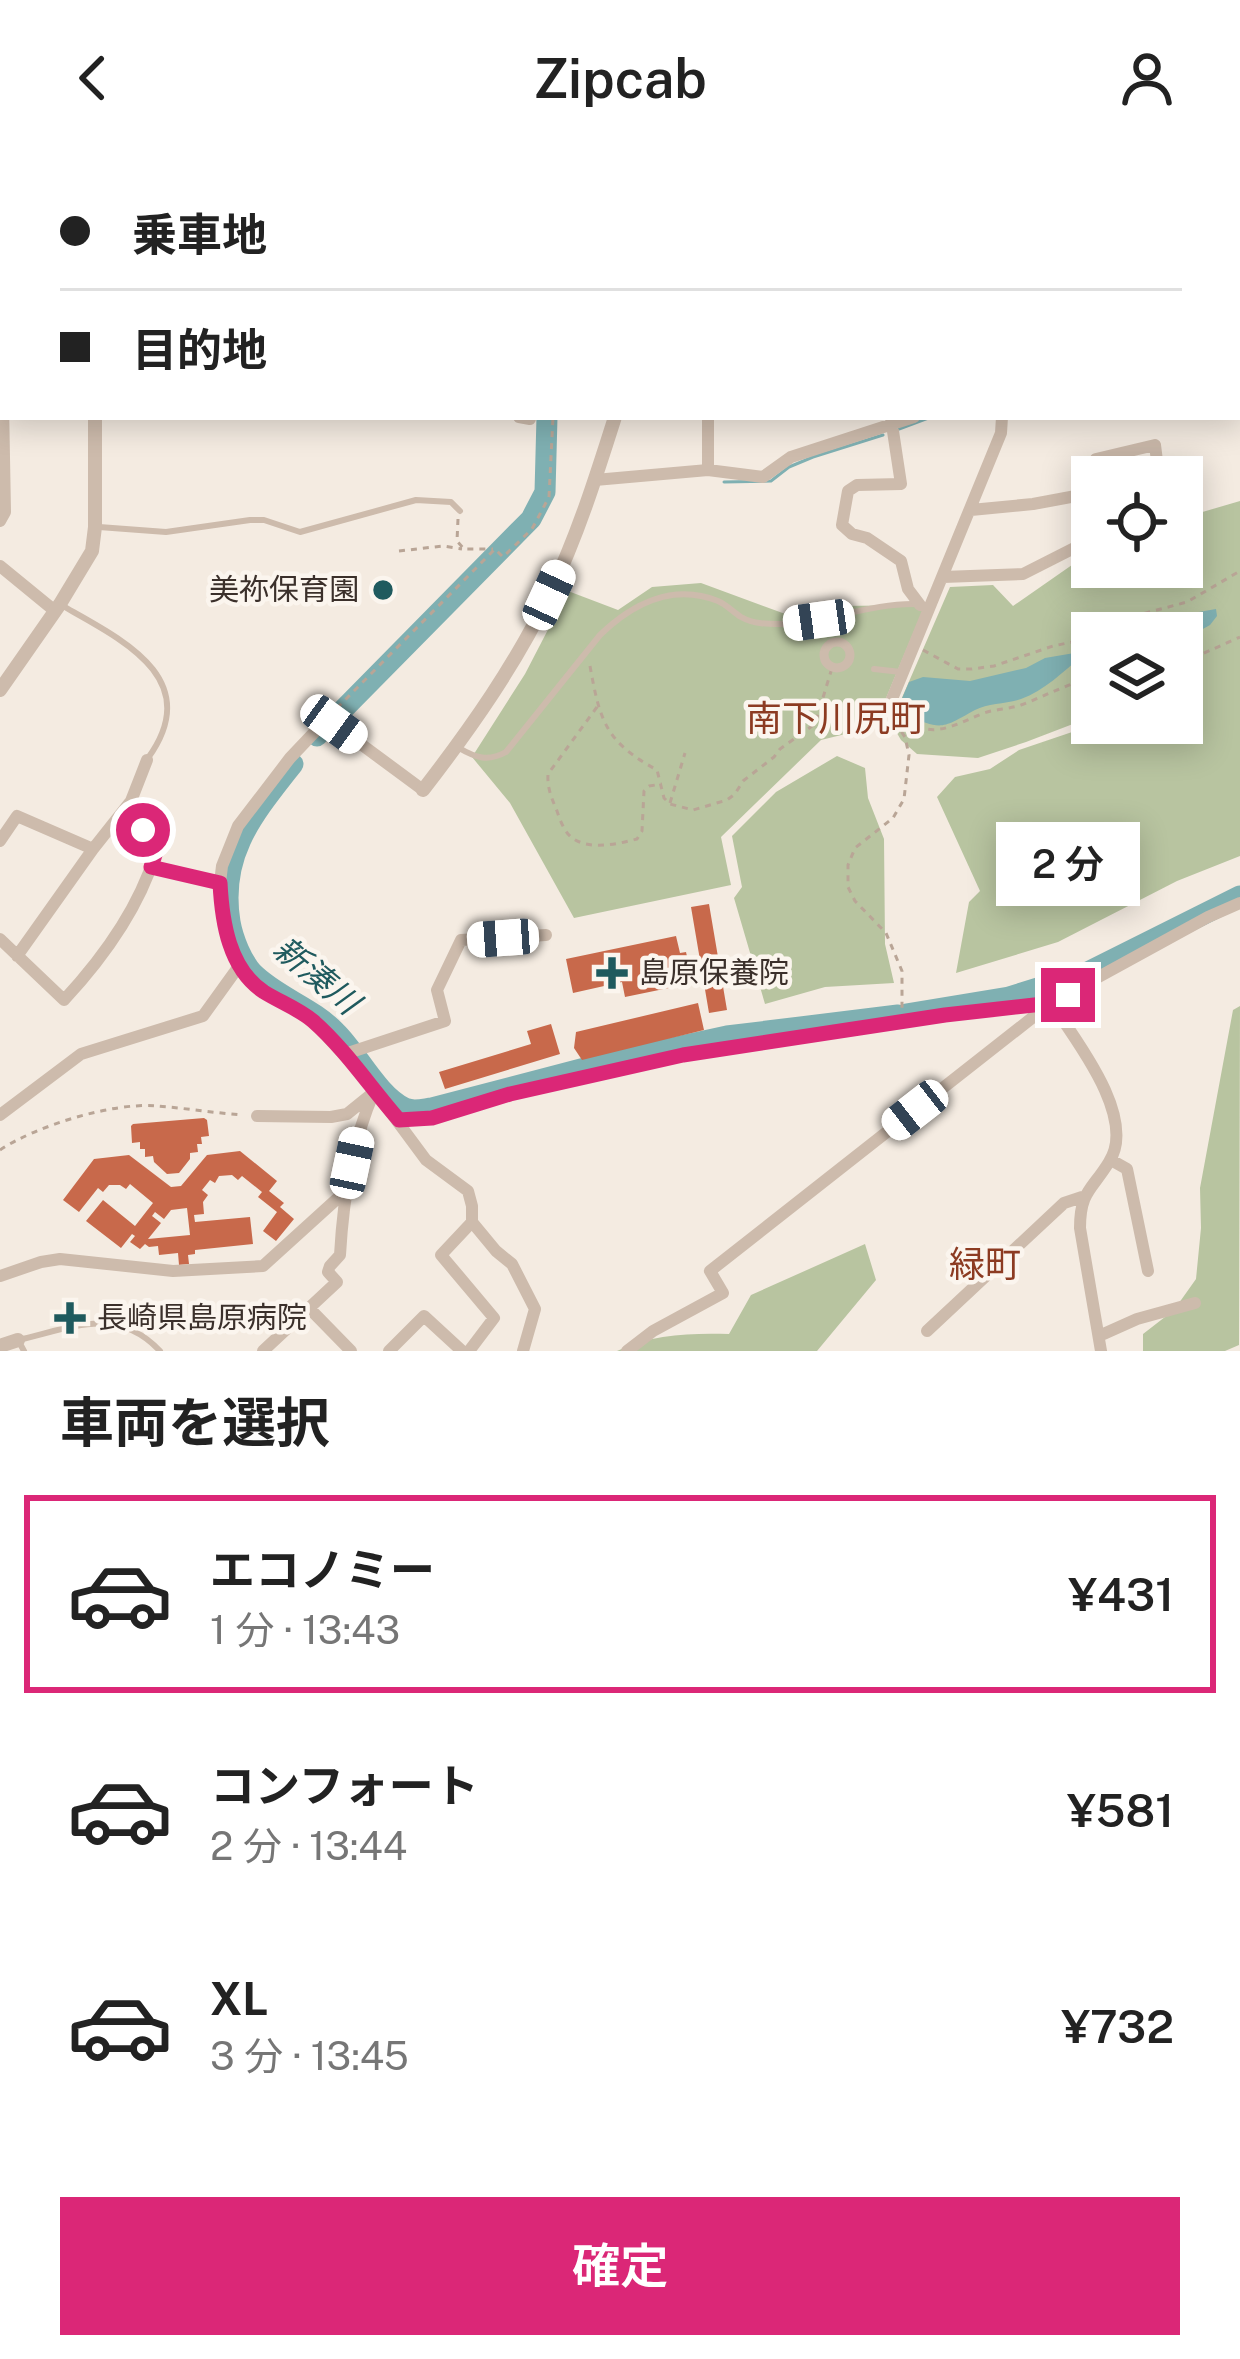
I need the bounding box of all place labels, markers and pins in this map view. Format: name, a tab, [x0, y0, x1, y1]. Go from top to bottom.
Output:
place label: 美祢保育園	[209, 571, 359, 607]
marker: 美祢保育園	[370, 577, 396, 603]
place label: 島原保養院	[639, 954, 789, 990]
marker: 島原保養院	[596, 957, 628, 989]
place label: 長崎県島原病院	[97, 1299, 307, 1335]
marker: 長崎県島原病院	[54, 1302, 86, 1334]

